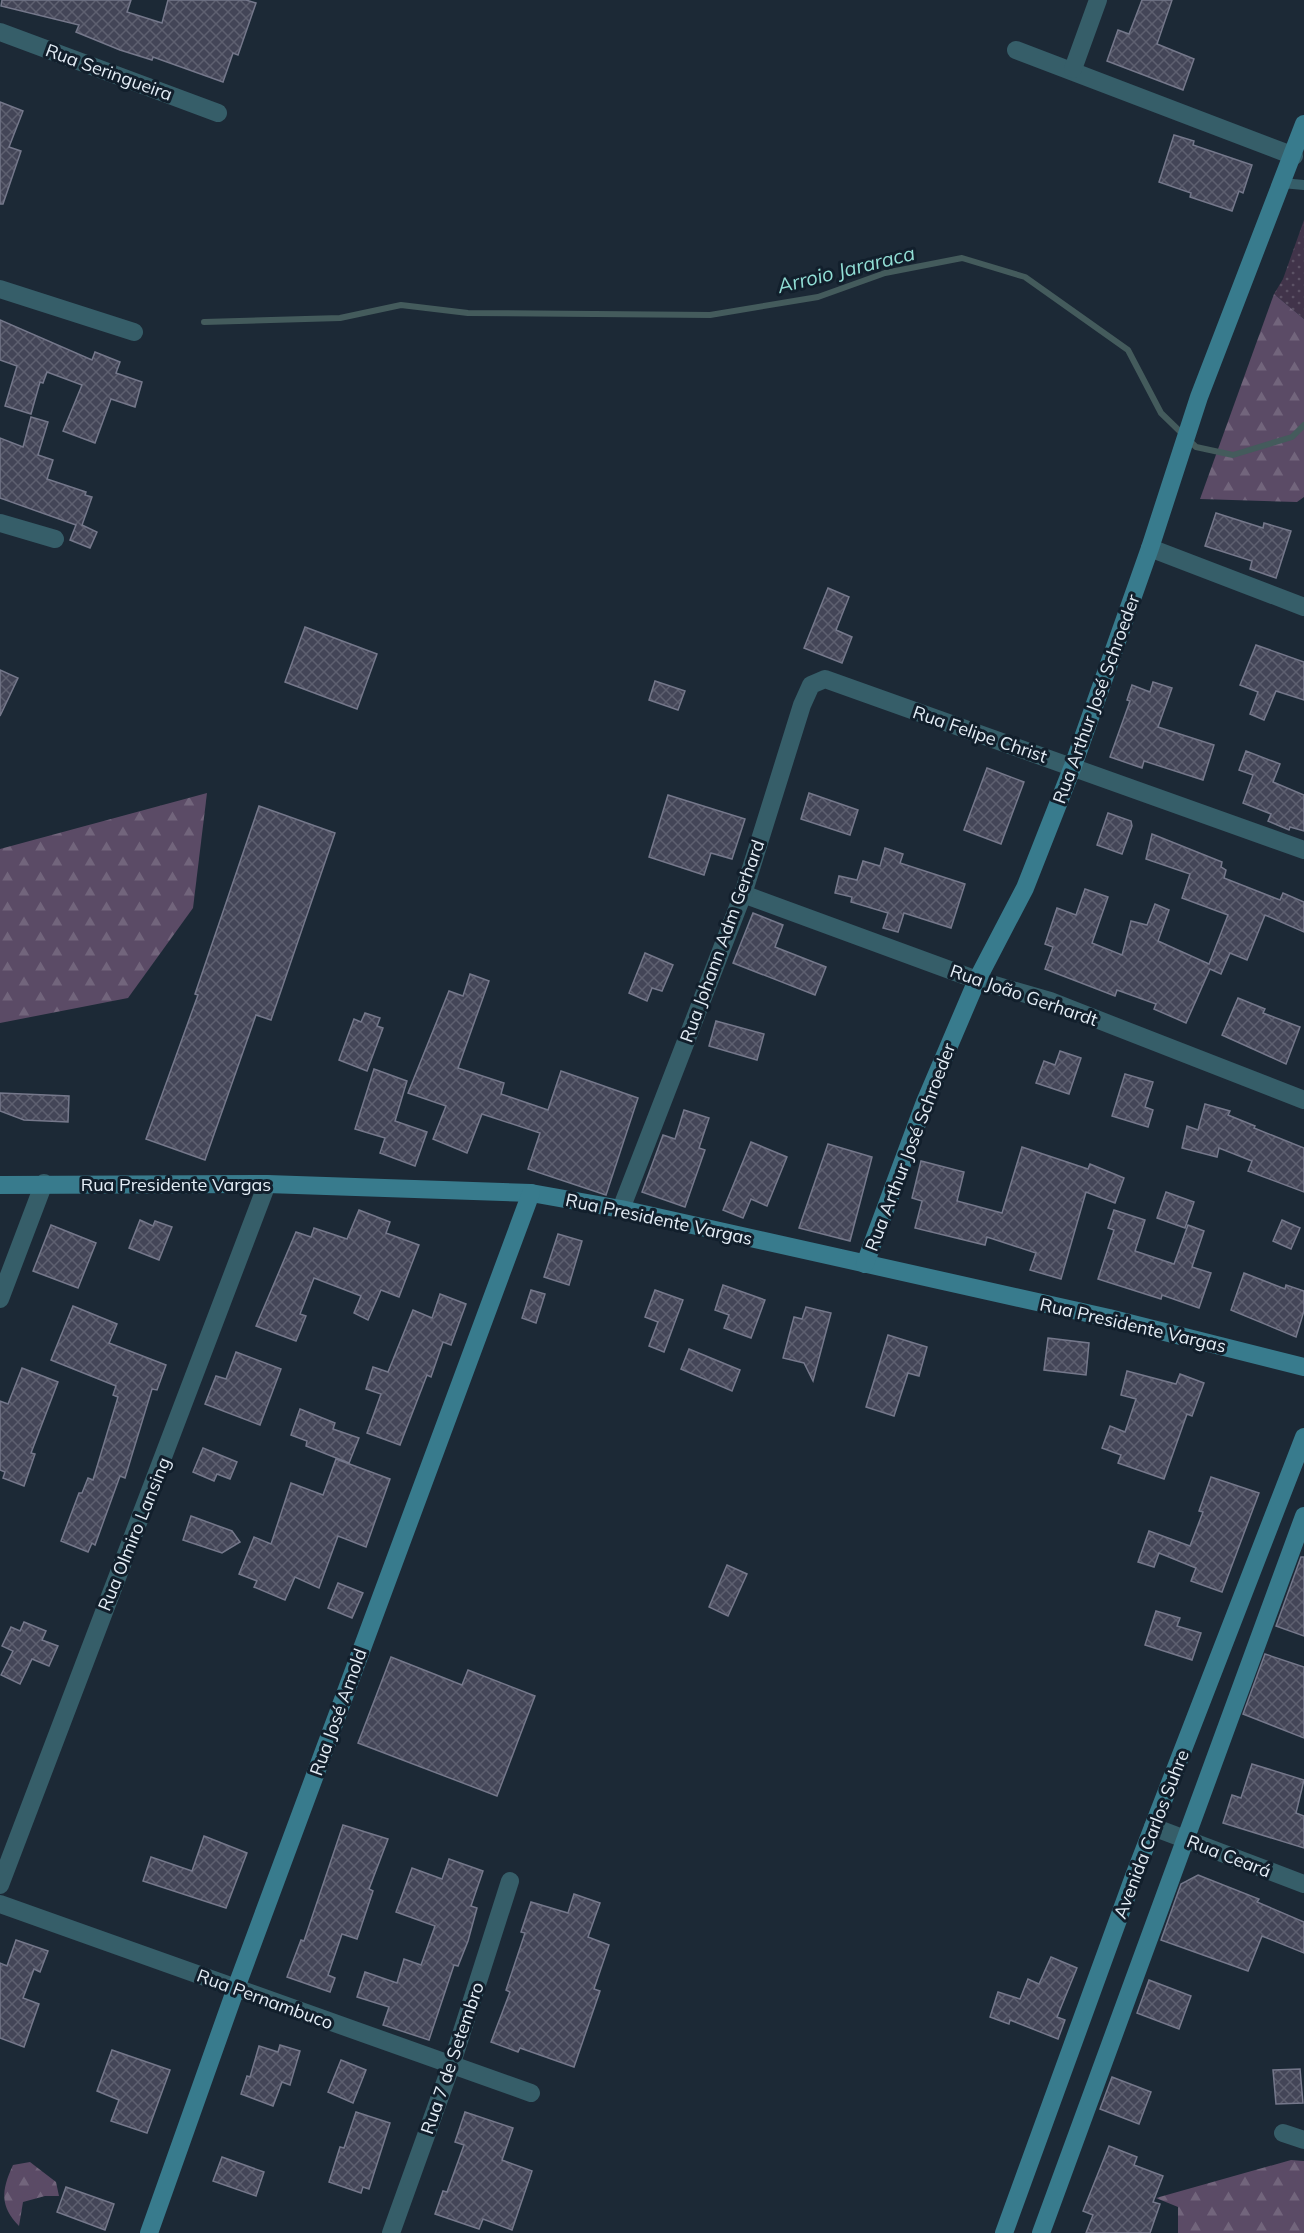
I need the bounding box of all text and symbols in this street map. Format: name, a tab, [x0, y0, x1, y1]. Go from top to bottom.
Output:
street label: Rua Seringueira	[42, 38, 176, 106]
water label: Arroio Jararaca	[774, 240, 917, 298]
street label: Rua Arthur José Schroeder	[1047, 591, 1145, 807]
street label: Rua Felipe Christ	[910, 700, 1050, 768]
street label: Rua Johann Adm Gerhard	[675, 836, 769, 1046]
street label: Rua João Gerhardt	[947, 959, 1101, 1031]
street label: Rua Arthur José Schroeder	[860, 1039, 960, 1254]
street label: Rua Presidente Vargas	[81, 1173, 271, 1196]
street label: Rua Presidente Vargas	[563, 1188, 755, 1250]
street label: Rua Presidente Vargas	[1038, 1292, 1228, 1358]
street label: Rua Olmiro Lansing	[93, 1454, 175, 1614]
street label: Rua José Arnold	[304, 1645, 372, 1779]
street label: Avenida Carlos Suhre	[1108, 1746, 1194, 1922]
street label: Rua Ceará	[1184, 1830, 1274, 1882]
street label: Rua Pernambuco	[194, 1964, 336, 2034]
street label: Rua 7 de Setembro	[415, 1979, 489, 2137]

